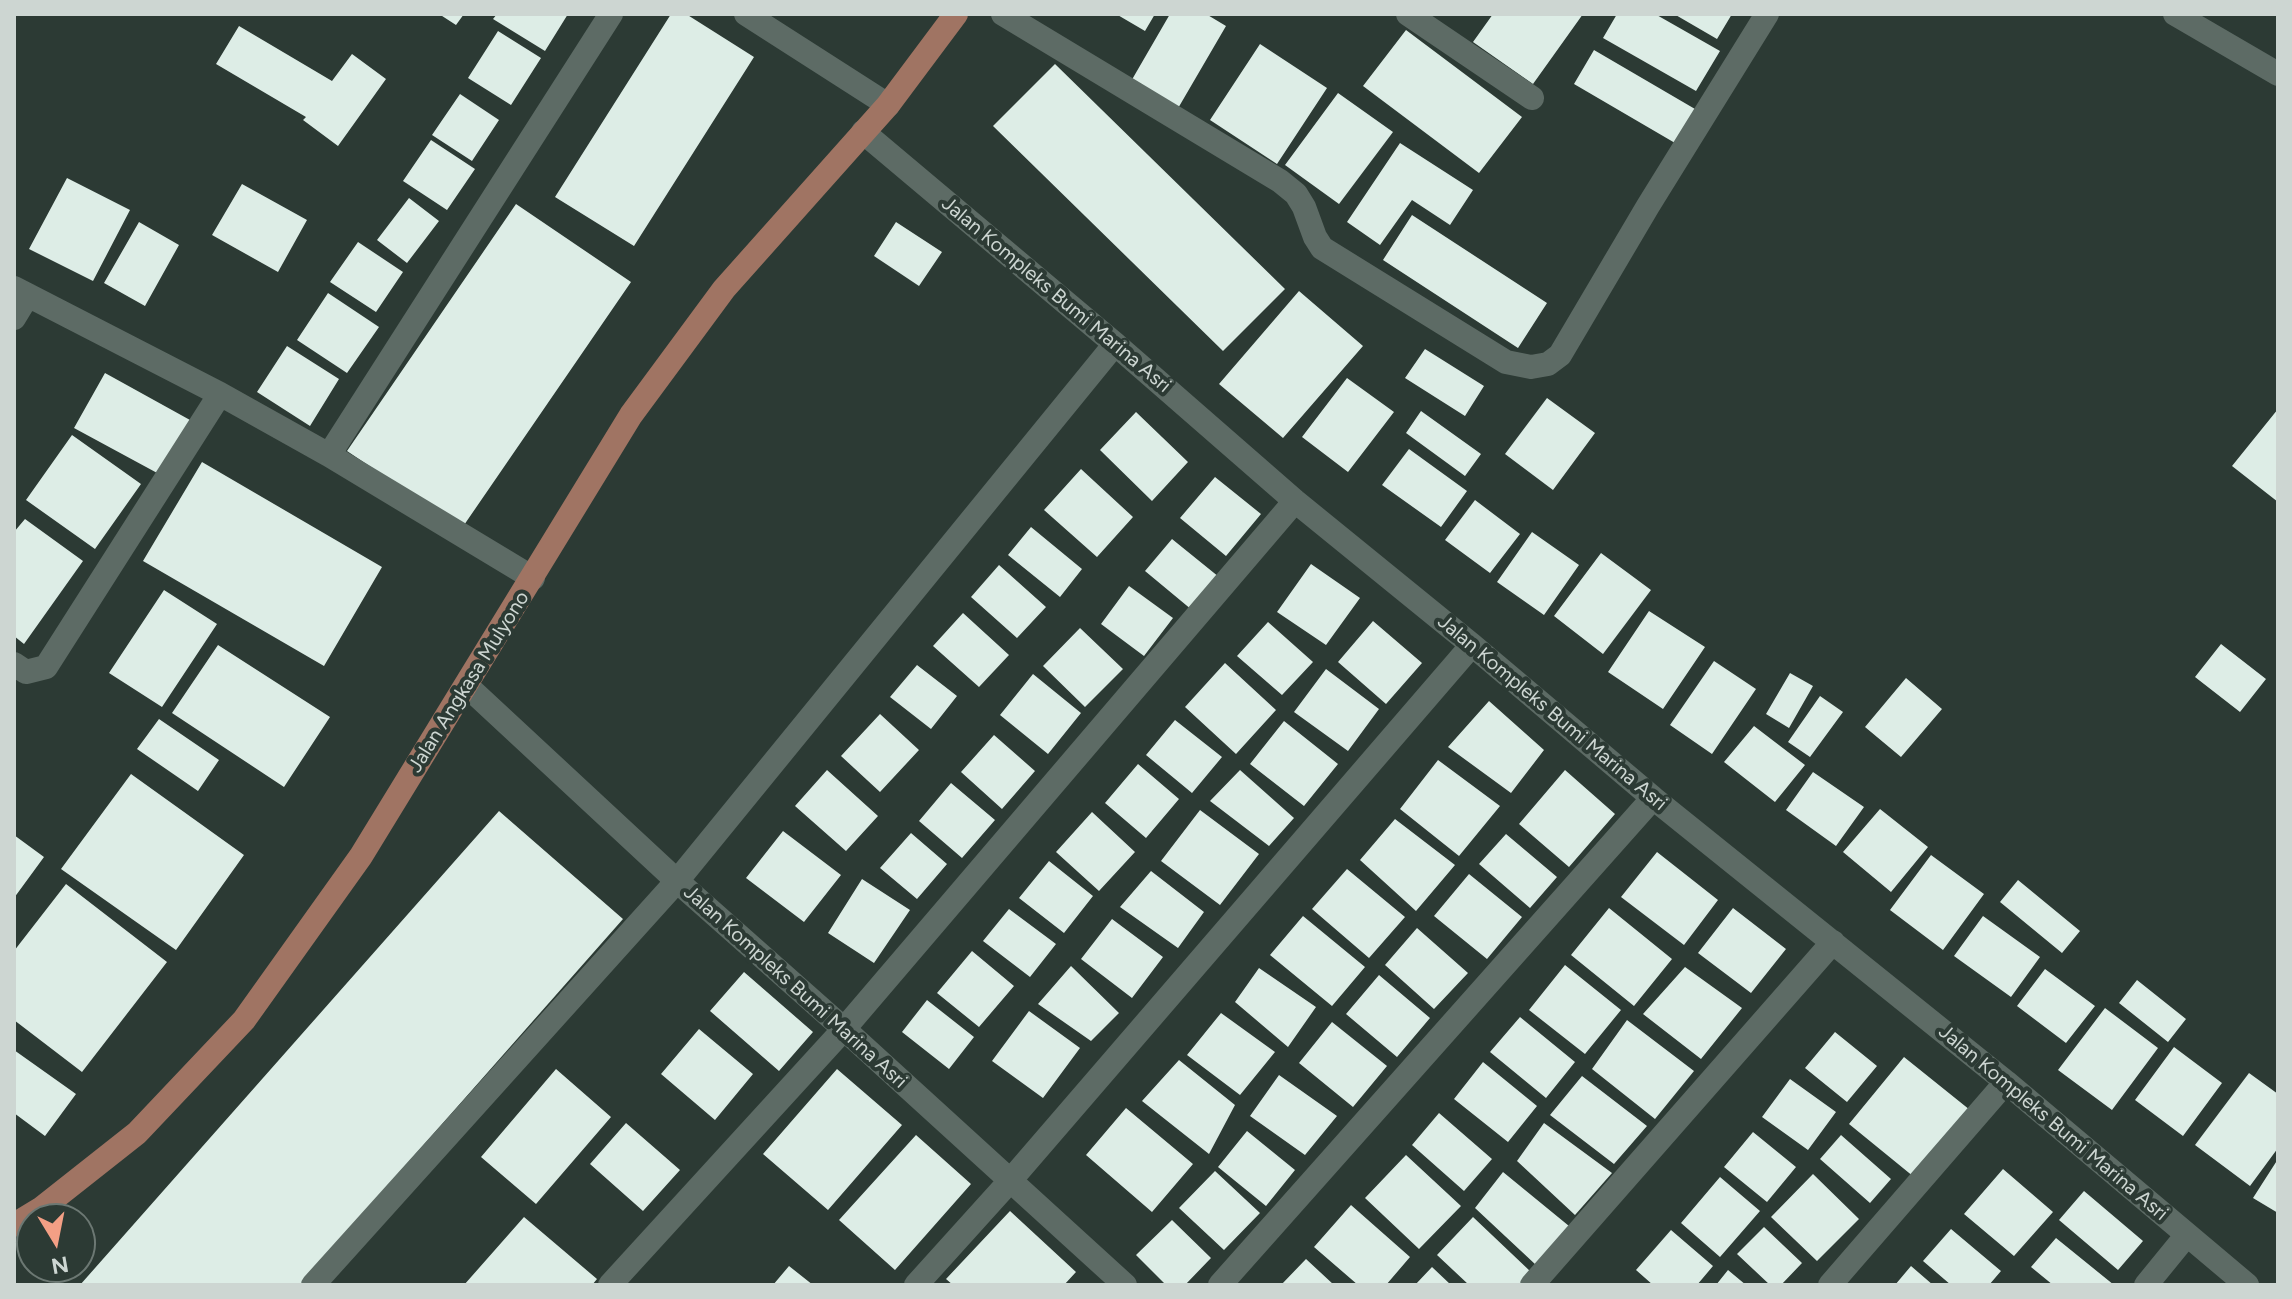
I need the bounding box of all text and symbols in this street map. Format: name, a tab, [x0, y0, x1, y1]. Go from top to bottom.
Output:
street label: Jalan Kompleks Bumi Marina Asri	[936, 192, 1176, 398]
street label: Jalan Angkasa Mulyono	[403, 587, 535, 777]
street label: Jalan Kompleks Bumi Marina Asri	[1432, 610, 1672, 816]
street label: Jalan Kompleks Bumi Marina Asri	[678, 880, 912, 1094]
street label: Jalan Kompleks Bumi Marina Asri	[1933, 1020, 2173, 1226]
north arrow	[16, 1203, 96, 1283]
text: N	[49, 1250, 71, 1280]

